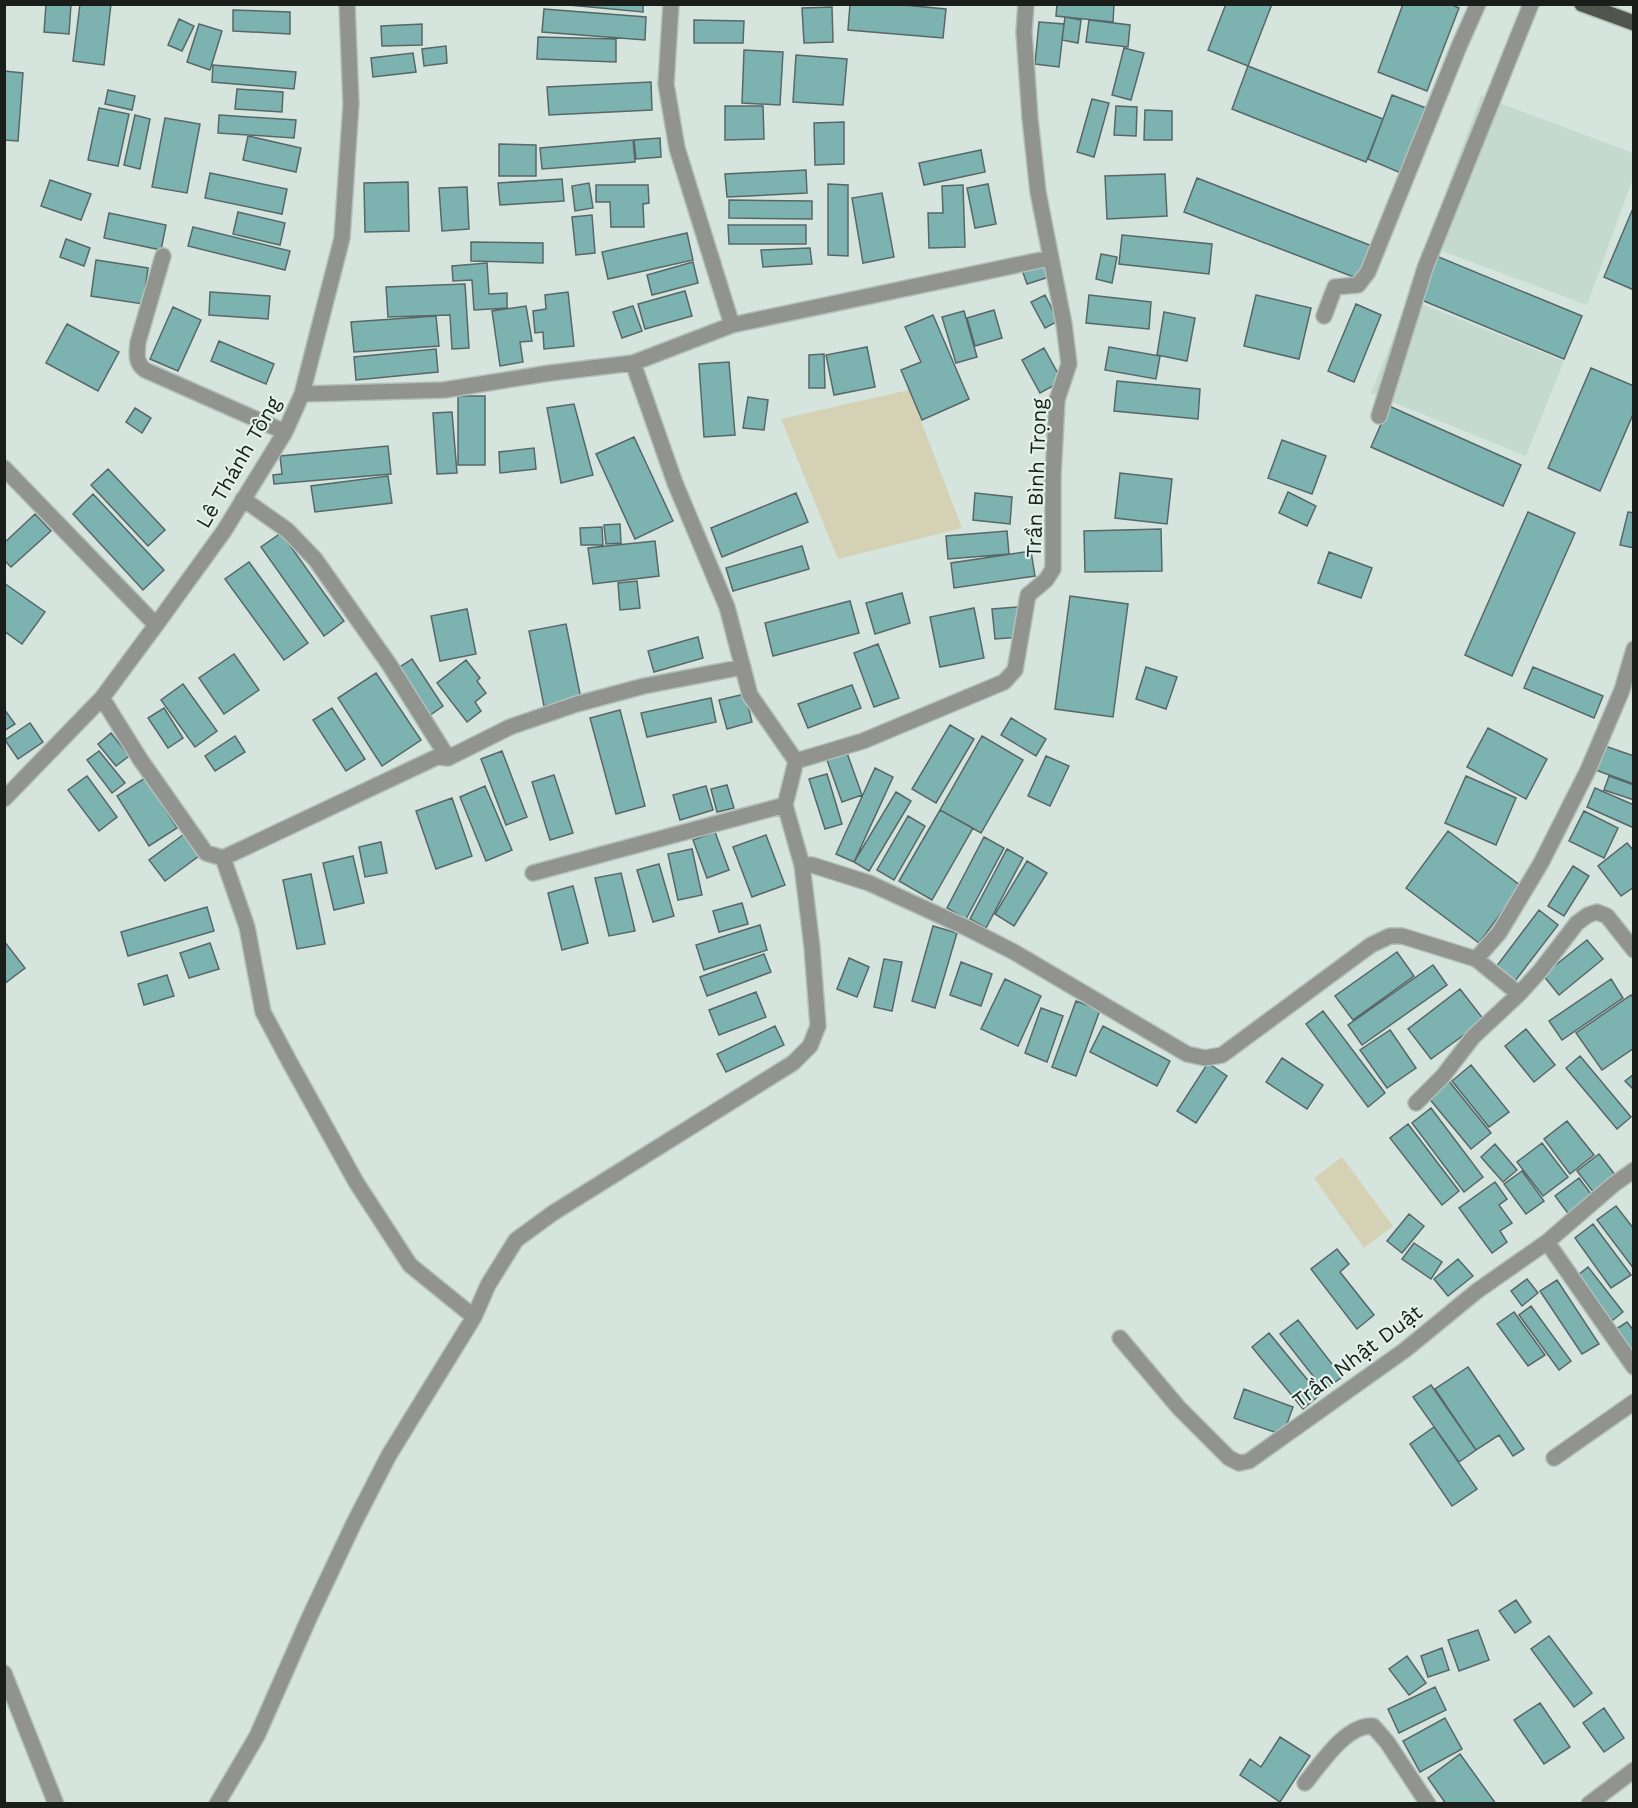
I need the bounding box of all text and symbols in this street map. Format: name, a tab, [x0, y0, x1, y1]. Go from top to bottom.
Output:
street label: Lê Thánh Tông	[190, 391, 286, 532]
street label: Trần Bình Trọng	[1021, 397, 1051, 558]
street label: Trần Nhật Duật	[1287, 1299, 1427, 1413]

